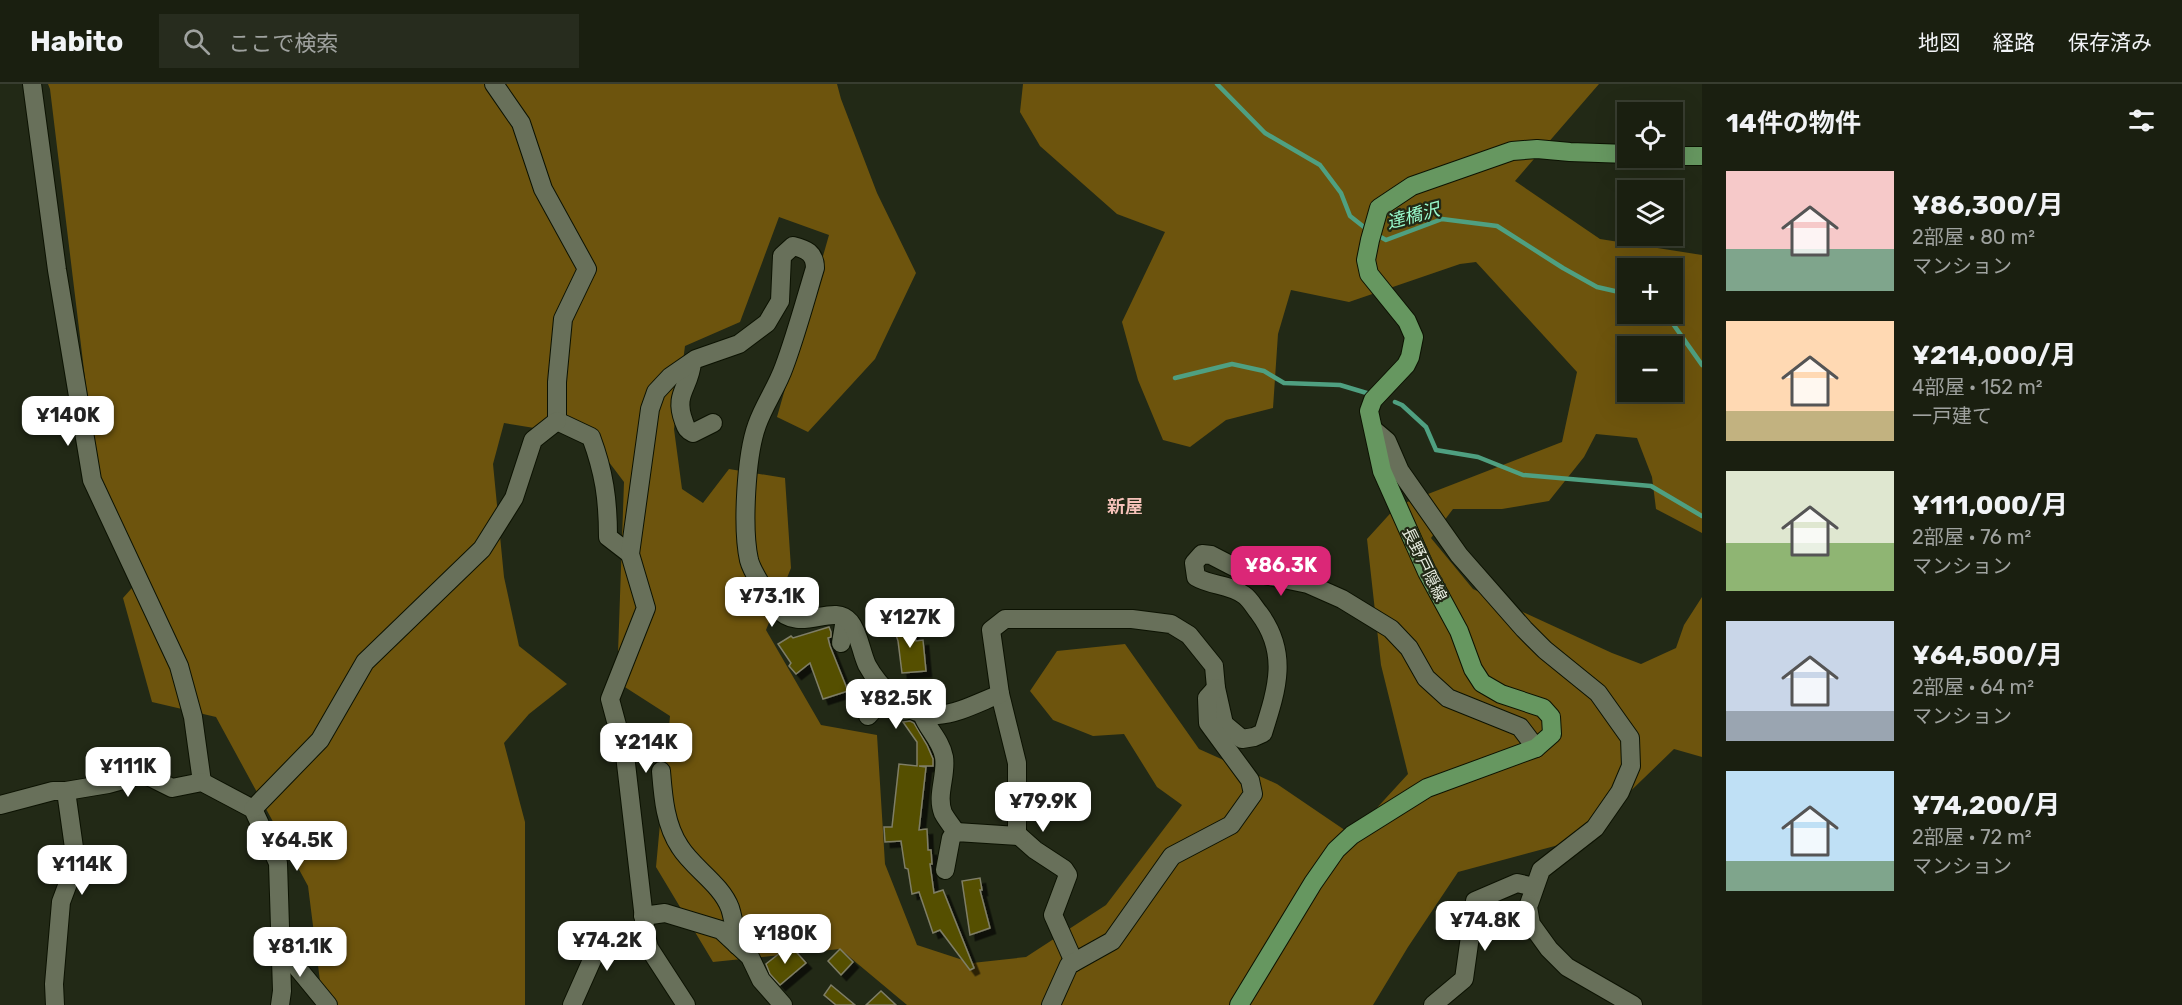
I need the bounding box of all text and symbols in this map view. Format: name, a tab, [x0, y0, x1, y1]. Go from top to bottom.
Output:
search box	[159, 14, 579, 68]
text: Habito	[30, 25, 123, 58]
icon: search	[180, 25, 213, 58]
text: ここで検索	[228, 30, 338, 57]
text: 地図	[1918, 30, 1960, 55]
text: 経路	[1993, 30, 2035, 55]
text: 保存済み	[2068, 30, 2152, 55]
map controls	[1617, 102, 1683, 402]
button: locate	[1617, 102, 1683, 168]
icon: filters	[2125, 104, 2158, 137]
text: 14件の物件	[1726, 108, 1861, 139]
button: layers	[1617, 180, 1683, 246]
text: ¥86,300/月	[1912, 190, 2063, 221]
icon: home	[1774, 195, 1846, 267]
water label: 達橋沢	[1384, 198, 1444, 234]
text: 2部屋 · 80 m²	[1912, 225, 2035, 249]
text: マンション	[1912, 254, 2012, 278]
button: +	[1617, 258, 1683, 324]
button: −	[1617, 336, 1683, 402]
text: ¥214,000/月	[1912, 340, 2077, 371]
icon: home	[1774, 345, 1846, 417]
text: 4部屋 · 152 m²	[1912, 375, 2043, 399]
pin: ¥140K	[26, 396, 110, 447]
text: ¥140K	[36, 403, 100, 427]
text: 一戸建て	[1912, 404, 1992, 428]
text: ¥111,000/月	[1912, 490, 2068, 521]
icon: home	[1774, 495, 1846, 567]
district label: 新屋	[1107, 496, 1143, 518]
street label: 長野戸隠線	[1398, 524, 1451, 604]
text: 2部屋 · 76 m²	[1912, 525, 2031, 549]
pin: ¥86.3K	[1232, 546, 1330, 597]
text: ¥86.3K	[1245, 553, 1317, 577]
text: マンション	[1912, 554, 2012, 578]
pin: ¥73.1K	[723, 577, 821, 628]
text: ¥73.1K	[739, 584, 805, 608]
pin: ¥127K	[868, 598, 952, 649]
text: ¥127K	[879, 605, 941, 629]
text: ¥64,500/月	[1912, 640, 2063, 671]
icon: home	[1774, 645, 1846, 717]
text: 2部屋 · 64 m²	[1912, 675, 2034, 699]
pin: ¥82.5K	[847, 679, 945, 730]
text: ¥82.5K	[860, 686, 932, 710]
text: マンション	[1912, 704, 2012, 728]
pin: ¥214K	[604, 723, 688, 774]
text: ¥214K	[614, 730, 678, 754]
pin: ¥111K	[86, 747, 170, 798]
text: ¥111K	[100, 754, 156, 778]
pin: ¥79.9K	[994, 782, 1092, 833]
text: ¥79.9K	[1009, 789, 1077, 813]
text: ¥74,200/月	[1912, 790, 2060, 821]
icon: home	[1774, 795, 1846, 867]
pin: ¥64.5K	[248, 821, 346, 872]
text: 2部屋 · 72 m²	[1912, 825, 2032, 849]
text: ¥64.5K	[261, 828, 333, 852]
pin: ¥114K	[40, 845, 124, 896]
text: ¥114K	[52, 852, 112, 876]
text: マンション	[1912, 854, 2012, 878]
pin: ¥74.8K	[1436, 901, 1534, 952]
text: ¥74.8K	[1450, 908, 1520, 932]
pin: ¥180K	[743, 914, 827, 965]
pin: ¥74.2K	[558, 921, 656, 972]
text: ¥180K	[753, 921, 817, 945]
pin: ¥81.1K	[251, 927, 349, 978]
text: ¥74.2K	[572, 928, 642, 952]
text: ¥81.1K	[268, 934, 332, 958]

